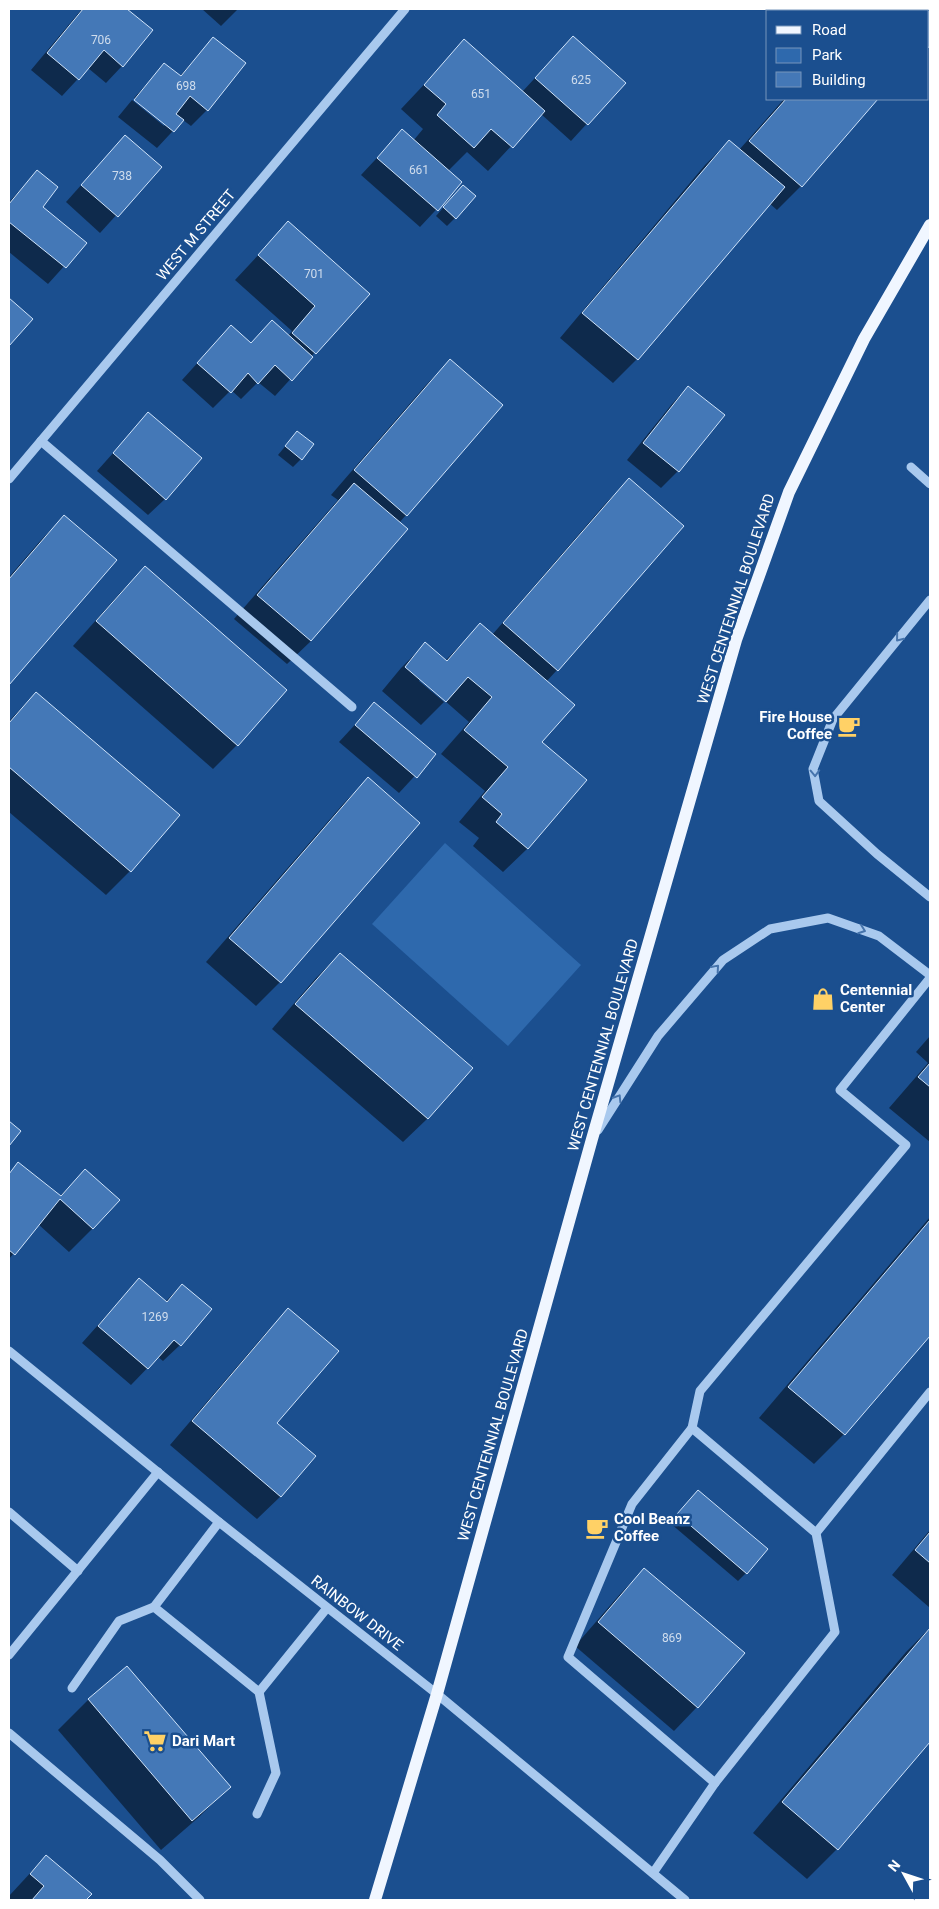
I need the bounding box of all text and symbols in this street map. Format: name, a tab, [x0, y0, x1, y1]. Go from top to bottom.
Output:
legend	[766, 10, 929, 100]
text: Road	[812, 21, 846, 39]
house number: 706	[91, 33, 111, 47]
text: Park	[812, 46, 843, 64]
text: Building	[812, 71, 866, 89]
house number: 625	[571, 73, 591, 87]
house number: 698	[176, 79, 196, 93]
house number: 651	[471, 87, 491, 101]
house number: 661	[409, 163, 429, 177]
house number: 738	[112, 169, 132, 183]
street label: WEST M STREET	[153, 186, 239, 284]
house number: 701	[304, 267, 324, 281]
street label: WEST CENTENNIAL BOULEVARD	[693, 491, 779, 707]
one-way arrow	[897, 632, 905, 641]
place label: Fire House Coffee	[759, 708, 832, 743]
cafe icon: Fire House Coffee	[836, 713, 862, 739]
one-way arrow	[810, 769, 820, 777]
one-way arrow	[857, 924, 866, 934]
street label: WEST CENTENNIAL BOULEVARD	[564, 937, 642, 1153]
one-way arrow	[710, 965, 719, 974]
place label: Centennial Center	[840, 981, 912, 1016]
shop icon: Centennial Center	[810, 986, 836, 1012]
one-way arrow	[612, 1094, 622, 1103]
house number: 1269	[142, 1310, 168, 1324]
street label: WEST CENTENNIAL BOULEVARD	[454, 1327, 532, 1543]
place label: Cool Beanz Coffee	[614, 1510, 691, 1545]
cafe icon: Cool Beanz Coffee	[584, 1515, 610, 1541]
street label: RAINBOW DRIVE	[307, 1572, 407, 1655]
house number: 869	[662, 1631, 682, 1645]
supermarket icon: Dari Mart	[142, 1728, 168, 1754]
place label: Dari Mart	[172, 1732, 235, 1750]
north arrow	[879, 1849, 929, 1899]
text: N	[885, 1857, 903, 1875]

